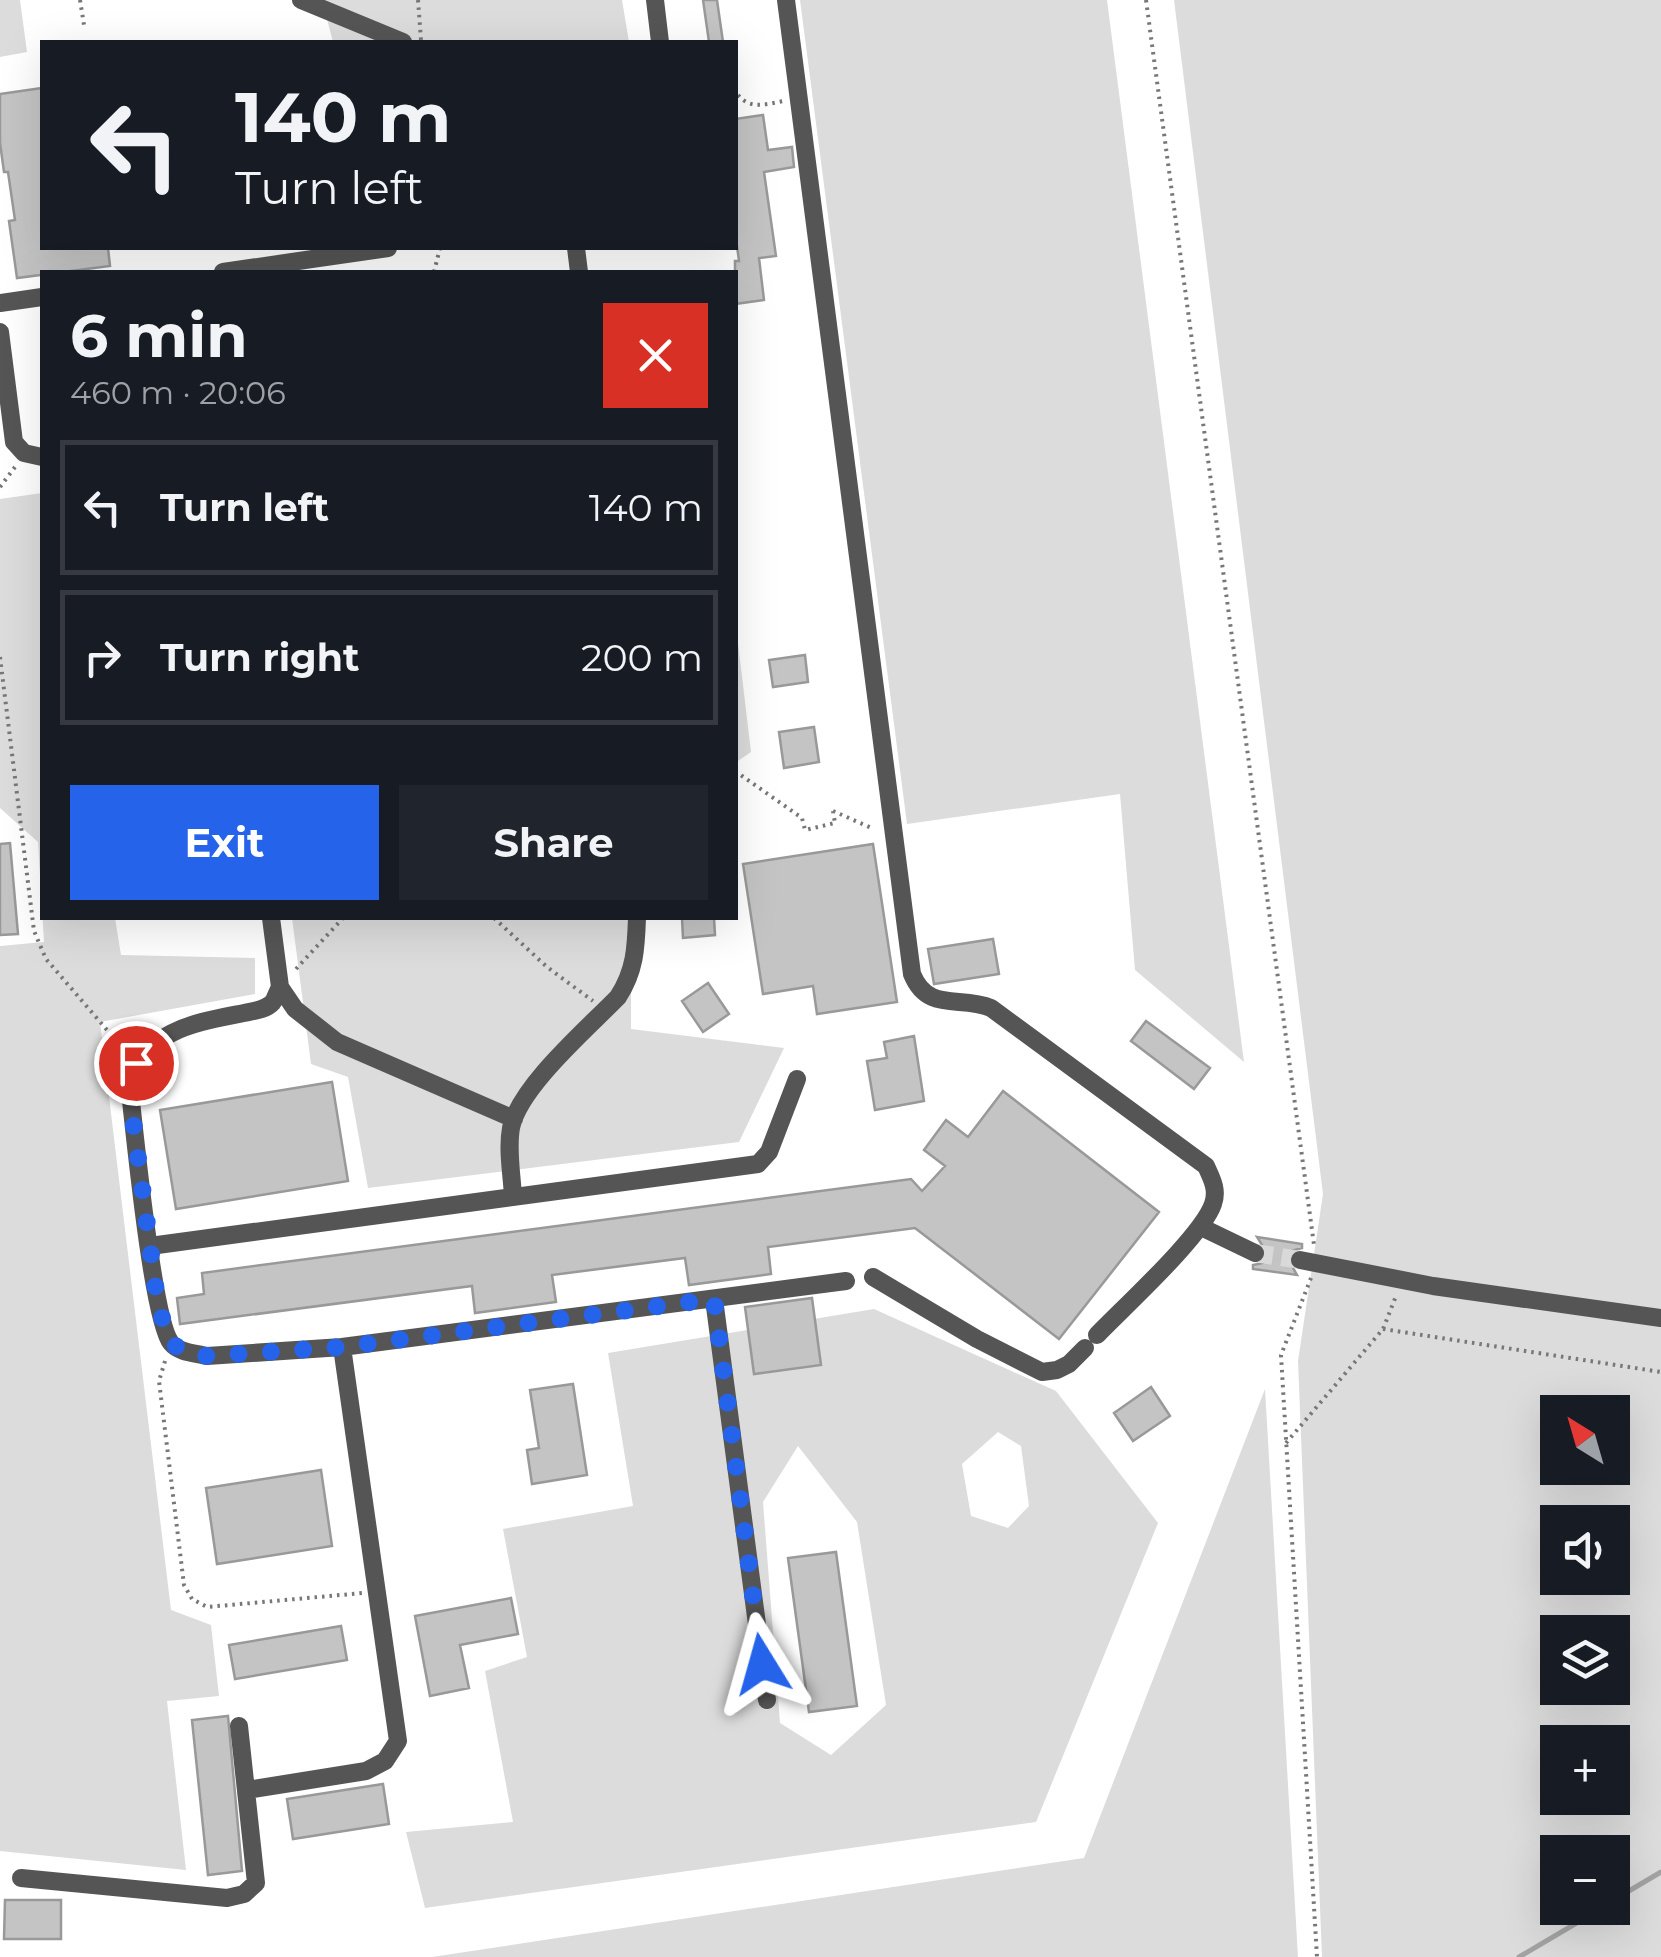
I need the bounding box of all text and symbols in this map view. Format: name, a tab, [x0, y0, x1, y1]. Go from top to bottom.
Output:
text: 140 m	[235, 74, 451, 160]
icon: left	[70, 80, 200, 210]
text: Turn left	[235, 160, 423, 215]
text: 6 min	[70, 299, 248, 372]
button: close	[603, 303, 708, 408]
text: 460 m · 20:06	[70, 373, 286, 412]
icon: left	[75, 480, 130, 535]
text: Turn left	[160, 484, 329, 531]
text: 140 m	[589, 484, 703, 531]
icon: right	[75, 630, 130, 685]
text: Turn right	[160, 634, 359, 681]
text: 200 m	[581, 634, 703, 681]
button: Exit	[70, 785, 379, 900]
button: Share	[399, 785, 708, 900]
pin	[94, 1021, 179, 1106]
icon: arrive	[109, 1036, 164, 1091]
north arrow	[1540, 1395, 1630, 1485]
map controls	[1540, 1395, 1630, 1925]
button: sound	[1540, 1505, 1630, 1595]
position arrow	[710, 1612, 814, 1716]
button: layers	[1540, 1615, 1630, 1705]
button: +	[1540, 1725, 1630, 1815]
button: −	[1540, 1835, 1630, 1925]

